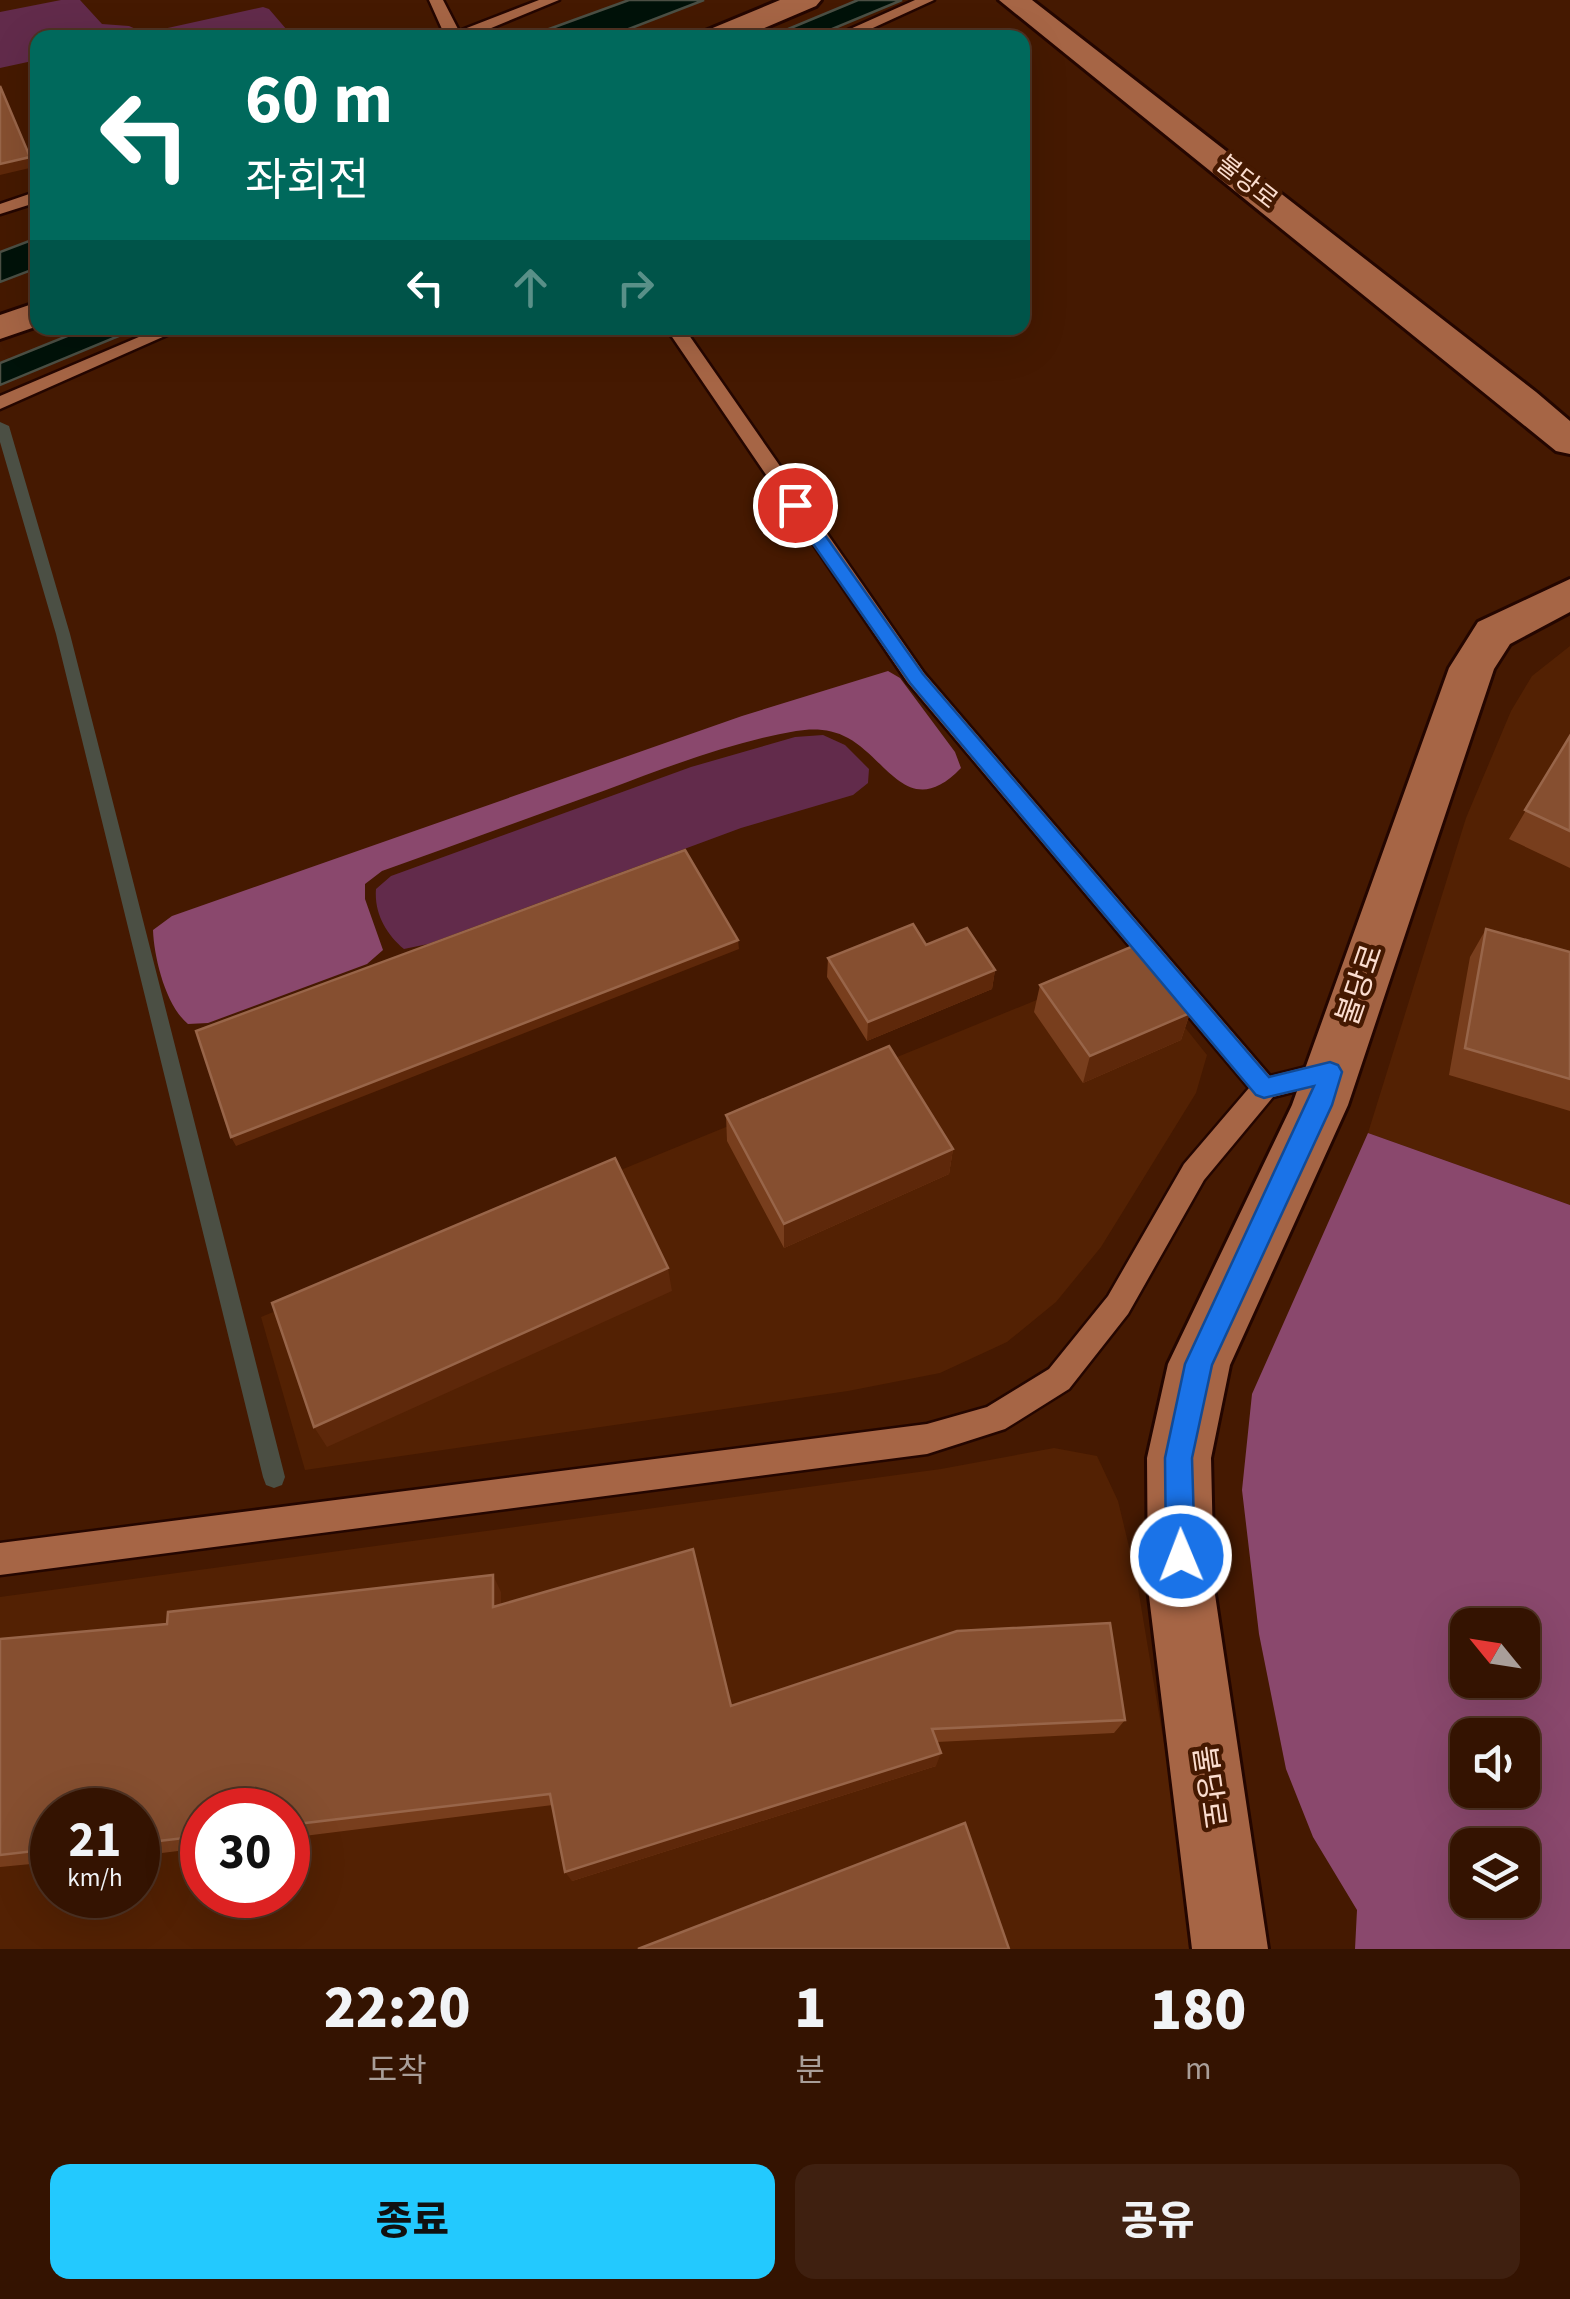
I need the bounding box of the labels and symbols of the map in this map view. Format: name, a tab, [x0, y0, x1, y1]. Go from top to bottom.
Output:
street label: 불당로	[1209, 147, 1285, 217]
pin	[753, 463, 838, 548]
street label: 불당로	[1326, 939, 1394, 1031]
position arrow	[1129, 1504, 1233, 1608]
north arrow	[1450, 1608, 1540, 1698]
street label: 불당로	[1182, 1743, 1236, 1831]
speed limit sign: 30	[180, 1788, 310, 1918]

